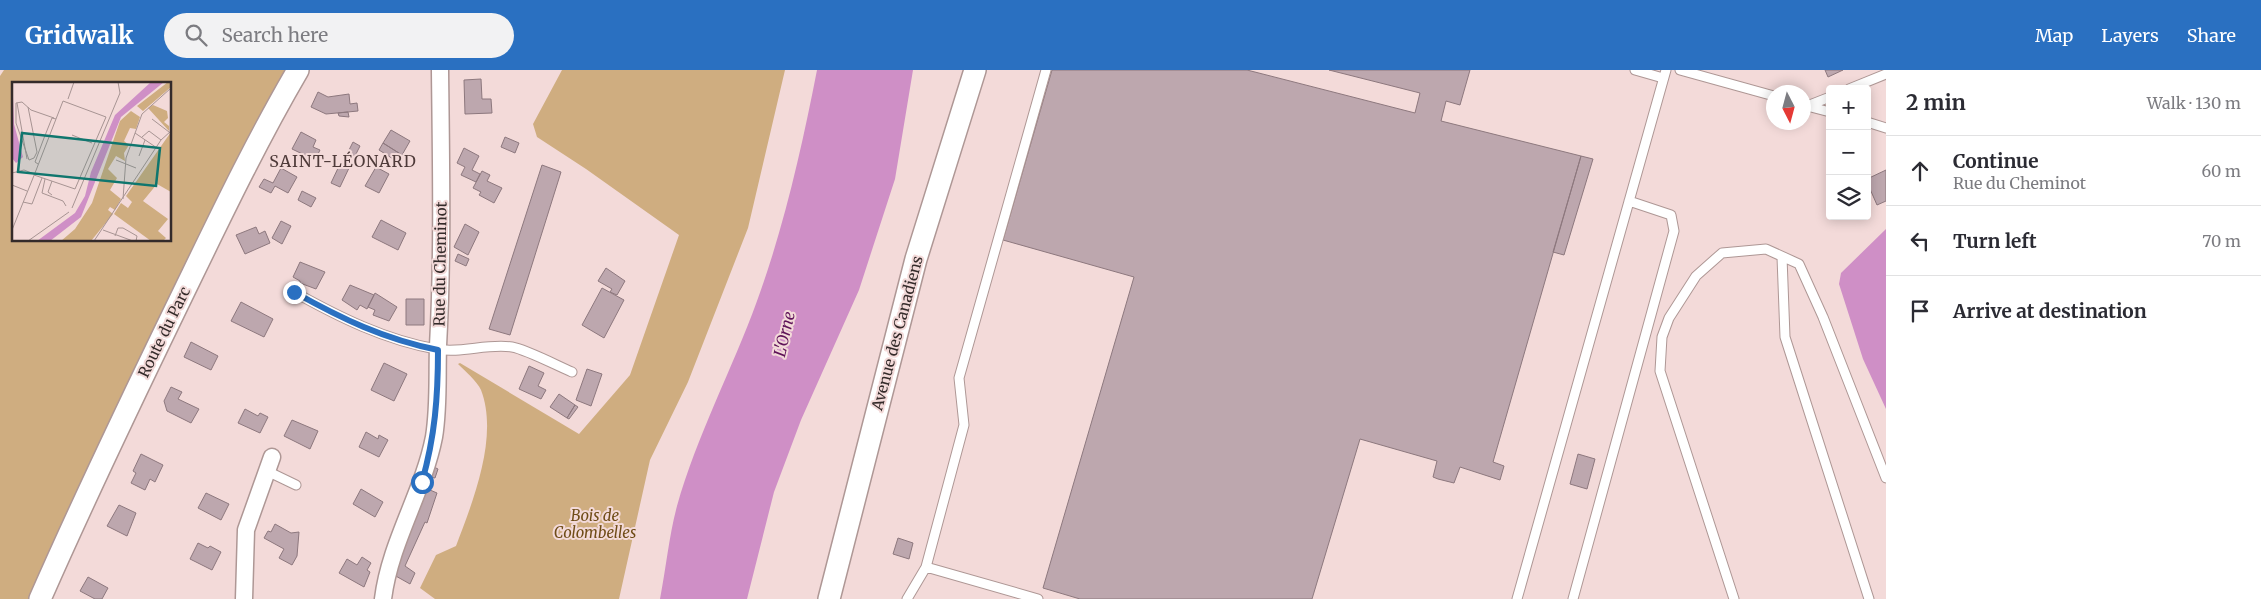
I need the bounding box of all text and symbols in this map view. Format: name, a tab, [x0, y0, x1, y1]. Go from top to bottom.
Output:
search box	[164, 13, 514, 58]
text: Gridwalk	[25, 20, 134, 51]
icon: search	[182, 21, 210, 49]
text: Search here	[222, 23, 328, 47]
text: Map	[2035, 24, 2073, 47]
text: Layers	[2101, 24, 2159, 47]
text: Share	[2187, 24, 2236, 47]
inset map	[12, 82, 171, 241]
north arrow	[1766, 85, 1811, 130]
map controls	[1826, 85, 1871, 220]
button: +	[1826, 85, 1871, 130]
text: 2 min	[1906, 89, 1966, 116]
text: Walk · 130 m	[2147, 93, 2241, 113]
button: −	[1826, 130, 1871, 175]
text: Continue	[1953, 149, 2039, 173]
district label: SAINT-LÉONARD	[269, 151, 417, 171]
icon: ahead	[1906, 157, 1934, 185]
text: 60 m	[2201, 161, 2241, 181]
text: Rue du Cheminot	[1953, 173, 2086, 193]
button: layers	[1826, 175, 1871, 220]
street label: Rue du Cheminot	[429, 201, 451, 327]
icon: left	[1906, 227, 1934, 255]
text: Turn left	[1953, 229, 2037, 253]
text: 70 m	[2202, 231, 2241, 251]
street label: Avenue des Canadiens	[867, 254, 927, 413]
route end	[283, 281, 306, 304]
street label: Route du Parc	[134, 283, 194, 380]
icon: arrive	[1906, 297, 1934, 325]
text: Arrive at destination	[1953, 299, 2147, 323]
water label: L'Orne	[769, 309, 799, 359]
route start	[411, 471, 434, 494]
park label: Bois de Colombelles	[554, 506, 636, 542]

